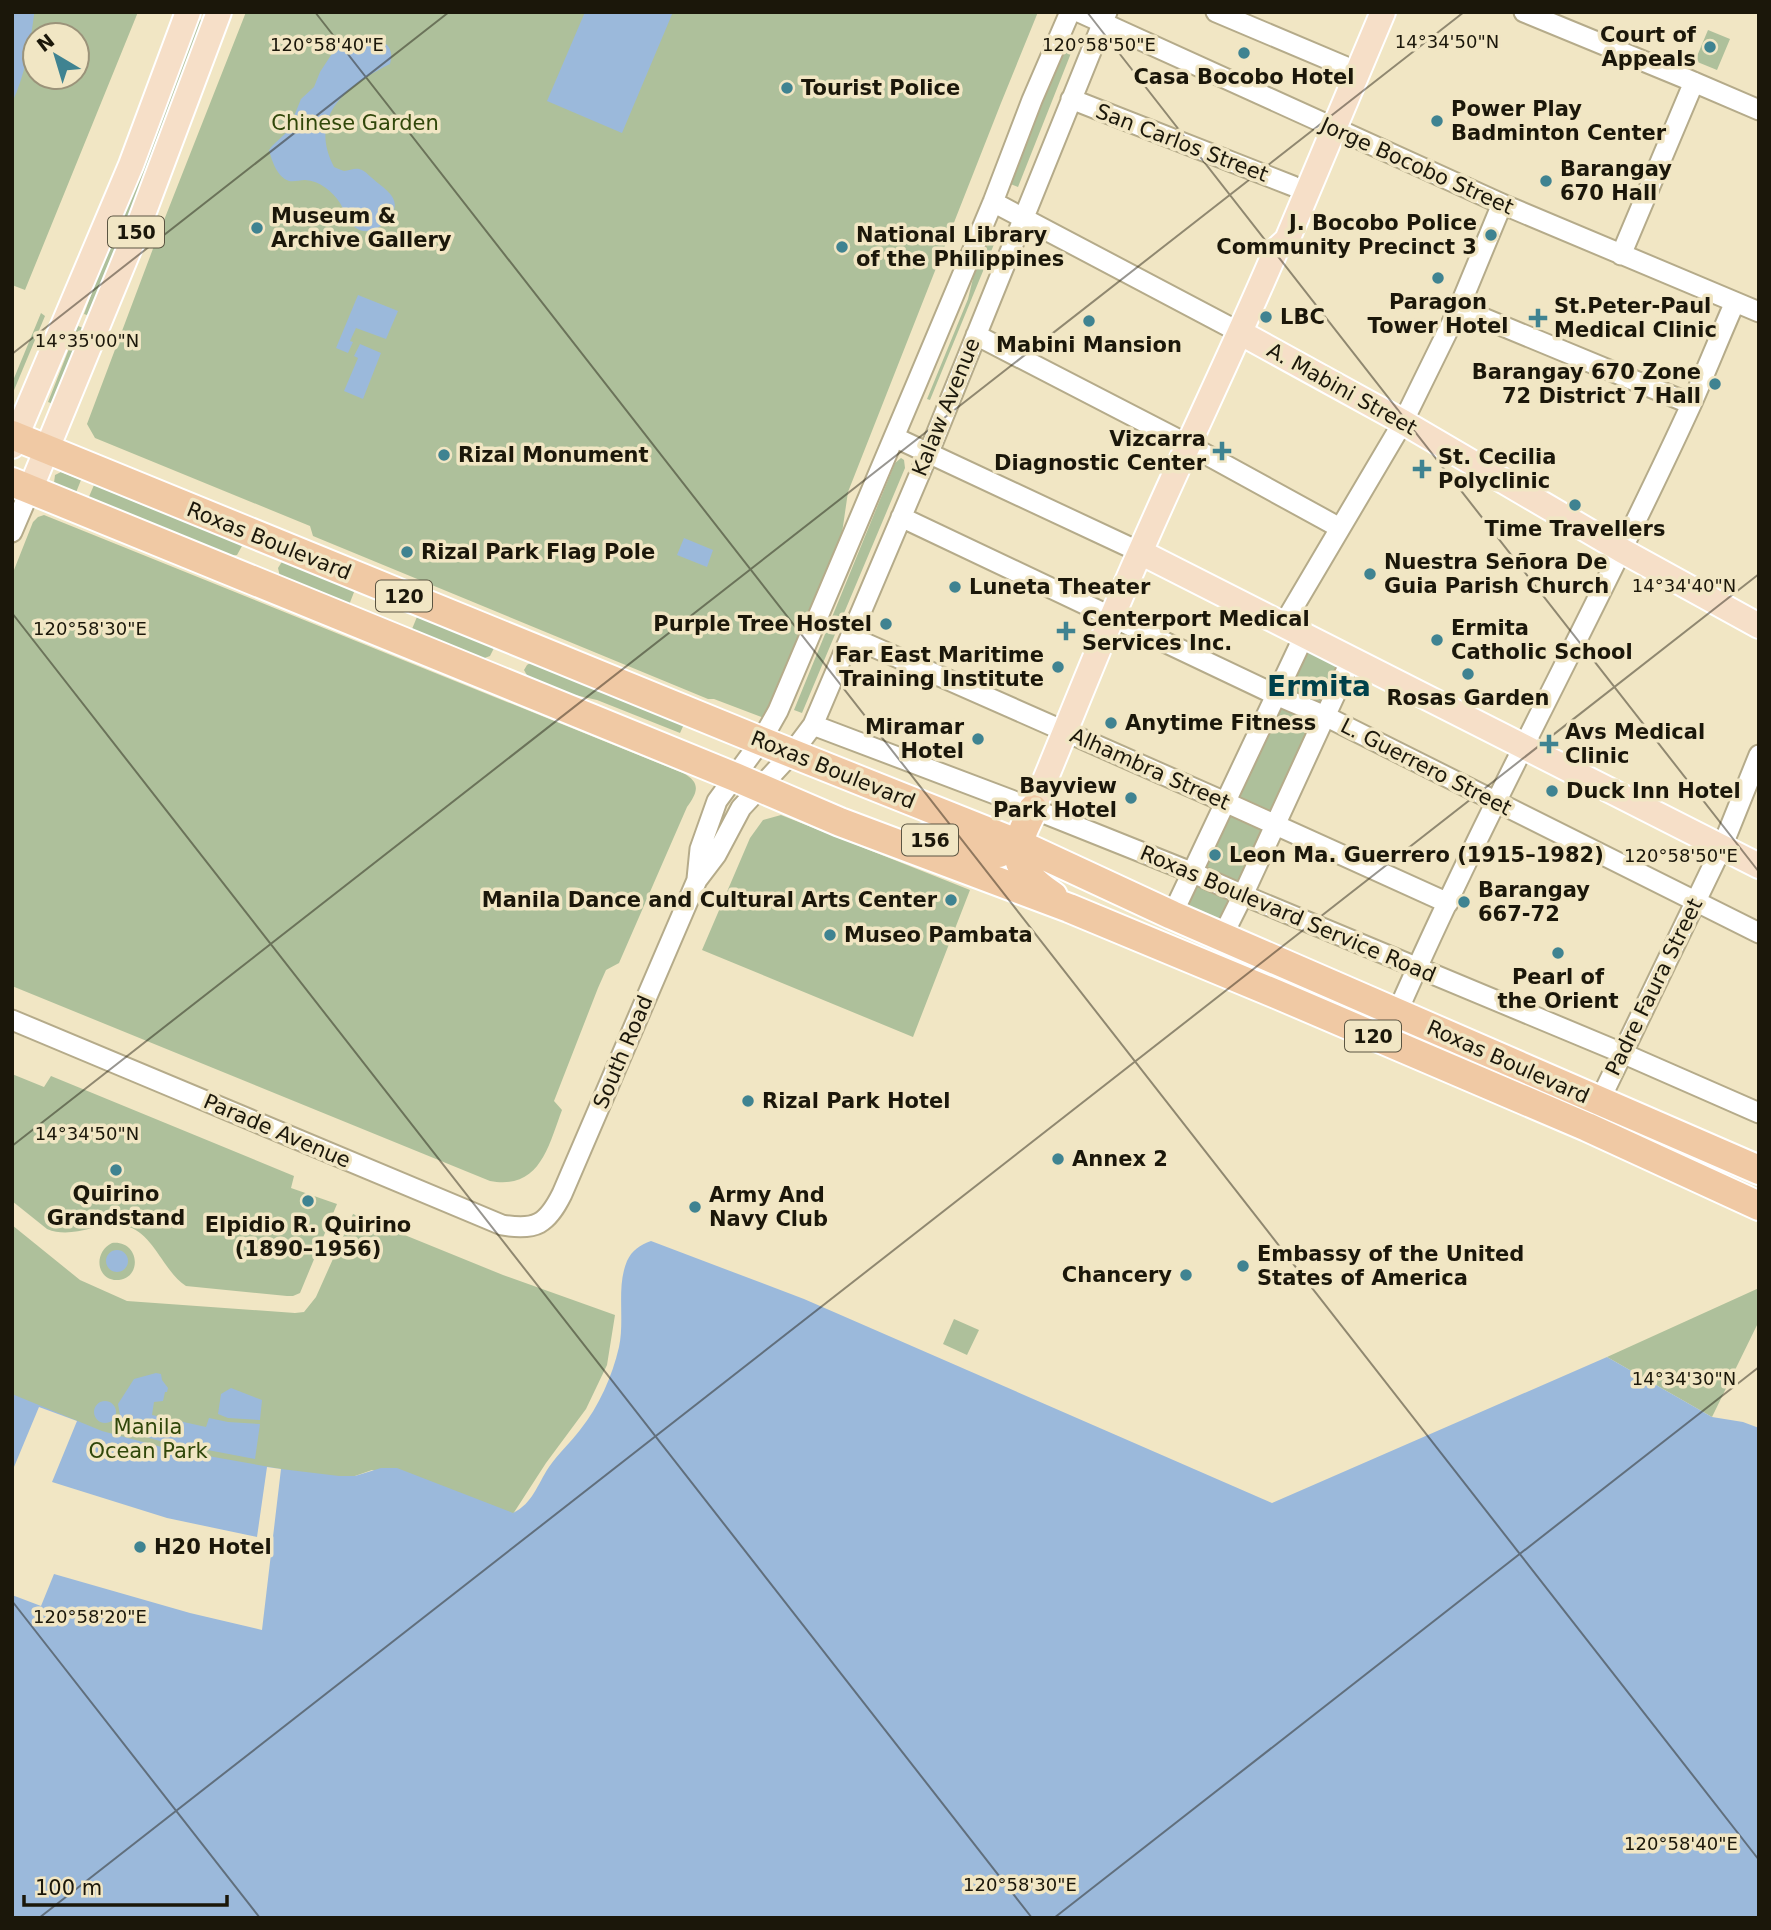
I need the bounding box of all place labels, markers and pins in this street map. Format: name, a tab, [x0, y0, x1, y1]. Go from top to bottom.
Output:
place label: Court of Appeals	[1600, 23, 1697, 71]
marker: Court of Appeals	[1702, 39, 1718, 55]
marker: Casa Bocobo Hotel	[1236, 45, 1252, 61]
place label: Casa Bocobo Hotel	[1133, 65, 1355, 89]
place label: Tourist Police	[801, 76, 960, 100]
marker: Tourist Police	[779, 80, 795, 96]
place label: Power Play Badminton Center	[1451, 97, 1667, 145]
marker: Power Play Badminton Center	[1429, 113, 1445, 129]
place label: Barangay 670 Hall	[1560, 157, 1672, 205]
marker: Barangay 670 Hall	[1538, 173, 1554, 189]
place label: Museum & Archive Gallery	[271, 204, 452, 252]
place label: J. Bocobo Police Community Precinct 3	[1216, 211, 1477, 259]
marker: Museum & Archive Gallery	[249, 220, 265, 236]
place label: National Library of the Philippines	[856, 223, 1064, 271]
marker: J. Bocobo Police Community Precinct 3	[1483, 227, 1499, 243]
marker: National Library of the Philippines	[834, 239, 850, 255]
marker: Paragon Tower Hotel	[1430, 270, 1446, 286]
place label: Paragon Tower Hotel	[1368, 290, 1508, 338]
place label: St.Peter-Paul Medical Clinic	[1554, 294, 1717, 342]
place label: LBC	[1280, 305, 1325, 329]
marker: St.Peter-Paul Medical Clinic	[1528, 308, 1548, 328]
marker: LBC	[1258, 309, 1274, 325]
marker: Mabini Mansion	[1081, 313, 1097, 329]
place label: Mabini Mansion	[996, 333, 1182, 357]
place label: Barangay 670 Zone 72 District 7 Hall	[1472, 360, 1701, 408]
marker: Barangay 670 Zone 72 District 7 Hall	[1707, 376, 1723, 392]
place label: Vizcarra Diagnostic Center	[994, 427, 1207, 475]
marker: Vizcarra Diagnostic Center	[1212, 441, 1232, 461]
place label: Rizal Monument	[458, 443, 649, 467]
place label: St. Cecilia Polyclinic	[1438, 445, 1556, 493]
marker: Rizal Monument	[436, 447, 452, 463]
marker: St. Cecilia Polyclinic	[1412, 459, 1432, 479]
marker: Time Travellers	[1567, 497, 1583, 513]
place label: Time Travellers	[1485, 517, 1665, 541]
place label: Rizal Park Flag Pole	[421, 540, 655, 564]
marker: Rizal Park Flag Pole	[399, 544, 415, 560]
place label: Nuestra Señora De Guia Parish Church	[1384, 550, 1609, 598]
marker: Nuestra Señora De Guia Parish Church	[1362, 566, 1378, 582]
place label: Luneta Theater	[969, 575, 1151, 599]
marker: Luneta Theater	[947, 579, 963, 595]
place label: Centerport Medical Services Inc.	[1082, 607, 1310, 655]
place label: Purple Tree Hostel	[653, 612, 872, 636]
marker: Purple Tree Hostel	[878, 616, 894, 632]
place label: Ermita Catholic School	[1451, 616, 1633, 664]
marker: Centerport Medical Services Inc.	[1056, 621, 1076, 641]
marker: Ermita Catholic School	[1429, 632, 1445, 648]
place label: Far East Maritime Training Institute	[835, 643, 1044, 691]
marker: Far East Maritime Training Institute	[1050, 659, 1066, 675]
marker: Rosas Garden	[1460, 666, 1476, 682]
place label: Rosas Garden	[1386, 686, 1550, 710]
place label: Anytime Fitness	[1125, 711, 1316, 735]
place label: Miramar Hotel	[865, 715, 965, 763]
marker: Anytime Fitness	[1103, 715, 1119, 731]
place label: Avs Medical Clinic	[1565, 720, 1705, 768]
marker: Miramar Hotel	[970, 731, 986, 747]
marker: Avs Medical Clinic	[1539, 734, 1559, 754]
place label: Bayview Park Hotel	[993, 774, 1117, 822]
place label: Duck Inn Hotel	[1566, 779, 1741, 803]
marker: Duck Inn Hotel	[1544, 783, 1560, 799]
marker: Bayview Park Hotel	[1123, 790, 1139, 806]
place label: Leon Ma. Guerrero (1915–1982)	[1229, 843, 1604, 867]
marker: Leon Ma. Guerrero (1915–1982)	[1207, 847, 1223, 863]
place label: Barangay 667-72	[1478, 878, 1590, 926]
place label: Manila Dance and Cultural Arts Center	[482, 888, 938, 912]
marker: Manila Dance and Cultural Arts Center	[943, 892, 959, 908]
marker: Barangay 667-72	[1456, 894, 1472, 910]
place label: Museo Pambata	[844, 923, 1033, 947]
marker: Museo Pambata	[822, 927, 838, 943]
marker: Pearl of the Orient	[1550, 945, 1566, 961]
place label: Pearl of the Orient	[1497, 965, 1619, 1013]
place label: Rizal Park Hotel	[762, 1089, 950, 1113]
marker: Rizal Park Hotel	[740, 1093, 756, 1109]
place label: Annex 2	[1072, 1147, 1168, 1171]
marker: Annex 2	[1050, 1151, 1066, 1167]
marker: Quirino Grandstand	[108, 1162, 124, 1178]
place label: Quirino Grandstand	[47, 1182, 185, 1230]
place label: Army And Navy Club	[709, 1183, 828, 1231]
marker: Elpidio R. Quirino (1890–1956)	[300, 1193, 316, 1209]
marker: Army And Navy Club	[687, 1199, 703, 1215]
place label: Elpidio R. Quirino (1890–1956)	[205, 1213, 411, 1261]
place label: Embassy of the United States of America	[1257, 1242, 1524, 1290]
marker: Embassy of the United States of America	[1235, 1258, 1251, 1274]
place label: Chancery	[1062, 1263, 1172, 1287]
marker: Chancery	[1178, 1267, 1194, 1283]
place label: H20 Hotel	[154, 1535, 272, 1559]
marker: H20 Hotel	[132, 1539, 148, 1555]

